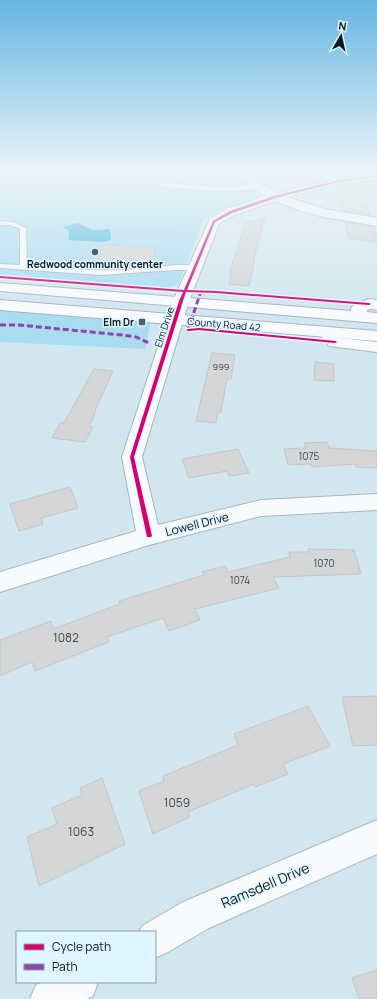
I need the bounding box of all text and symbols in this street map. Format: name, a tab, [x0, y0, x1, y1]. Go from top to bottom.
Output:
north arrow	[321, 16, 361, 56]
text: N	[338, 18, 348, 34]
marker: Redwood community center	[90, 247, 100, 257]
place label: Redwood community center	[27, 257, 163, 271]
street label: Elm Drive	[151, 305, 177, 349]
street label: County Road 42	[187, 314, 261, 334]
place label: Elm Dr	[103, 315, 134, 329]
marker: Elm Dr	[137, 317, 147, 327]
house number: 999	[213, 360, 229, 373]
house number: 1075	[299, 449, 320, 463]
street label: Lowell Drive	[163, 508, 231, 540]
house number: 1070	[313, 556, 335, 570]
house number: 1074	[230, 573, 250, 587]
house number: 1082	[53, 629, 79, 646]
house number: 1059	[164, 794, 190, 811]
house number: 1063	[68, 823, 94, 840]
street label: Ramsdell Drive	[218, 858, 312, 912]
legend	[16, 931, 156, 983]
text: Cycle path	[52, 938, 111, 955]
text: Path	[52, 958, 78, 975]

